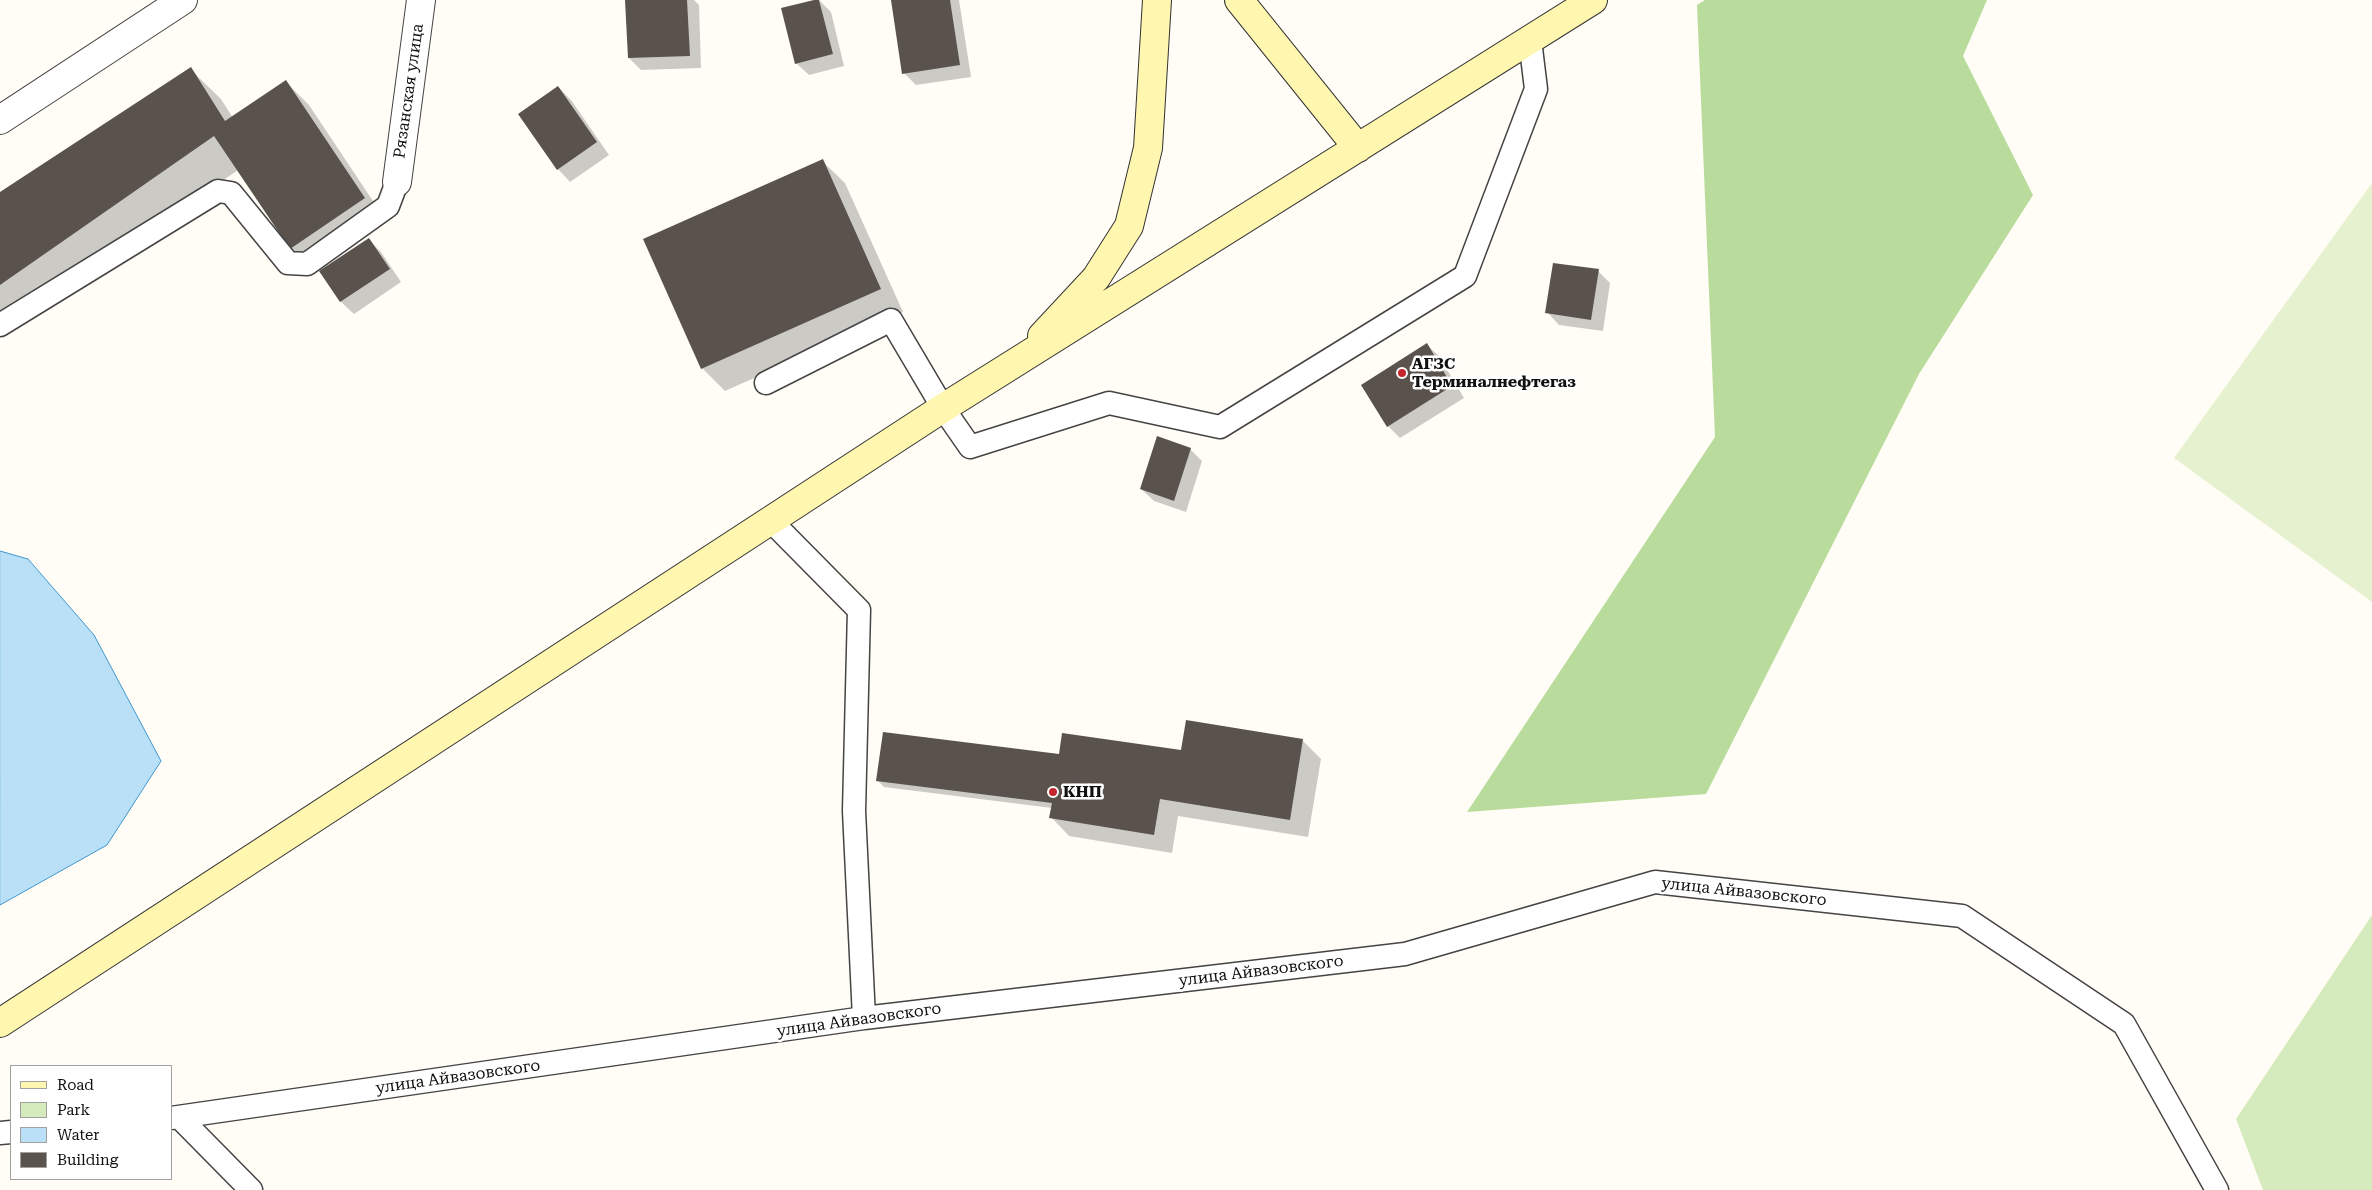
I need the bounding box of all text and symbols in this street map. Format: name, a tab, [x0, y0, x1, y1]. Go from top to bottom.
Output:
street label: Рязанская улица	[390, 22, 428, 160]
place label: АГЗС Терминалнефтегаз	[1412, 354, 1576, 392]
marker: АГЗС Терминалнефтегаз	[1396, 367, 1408, 379]
place label: КНП	[1063, 782, 1102, 802]
marker: КНП	[1047, 786, 1059, 798]
street label: улица Айвазовского	[1660, 874, 1828, 910]
street label: улица Айвазовского	[1177, 951, 1345, 991]
street label: улица Айвазовского	[775, 999, 943, 1041]
street label: улица Айвазовского	[374, 1056, 542, 1098]
legend	[10, 1065, 172, 1180]
text: Road	[57, 1076, 94, 1094]
text: Park	[57, 1101, 90, 1119]
text: Water	[57, 1126, 99, 1144]
text: Building	[57, 1151, 118, 1169]

